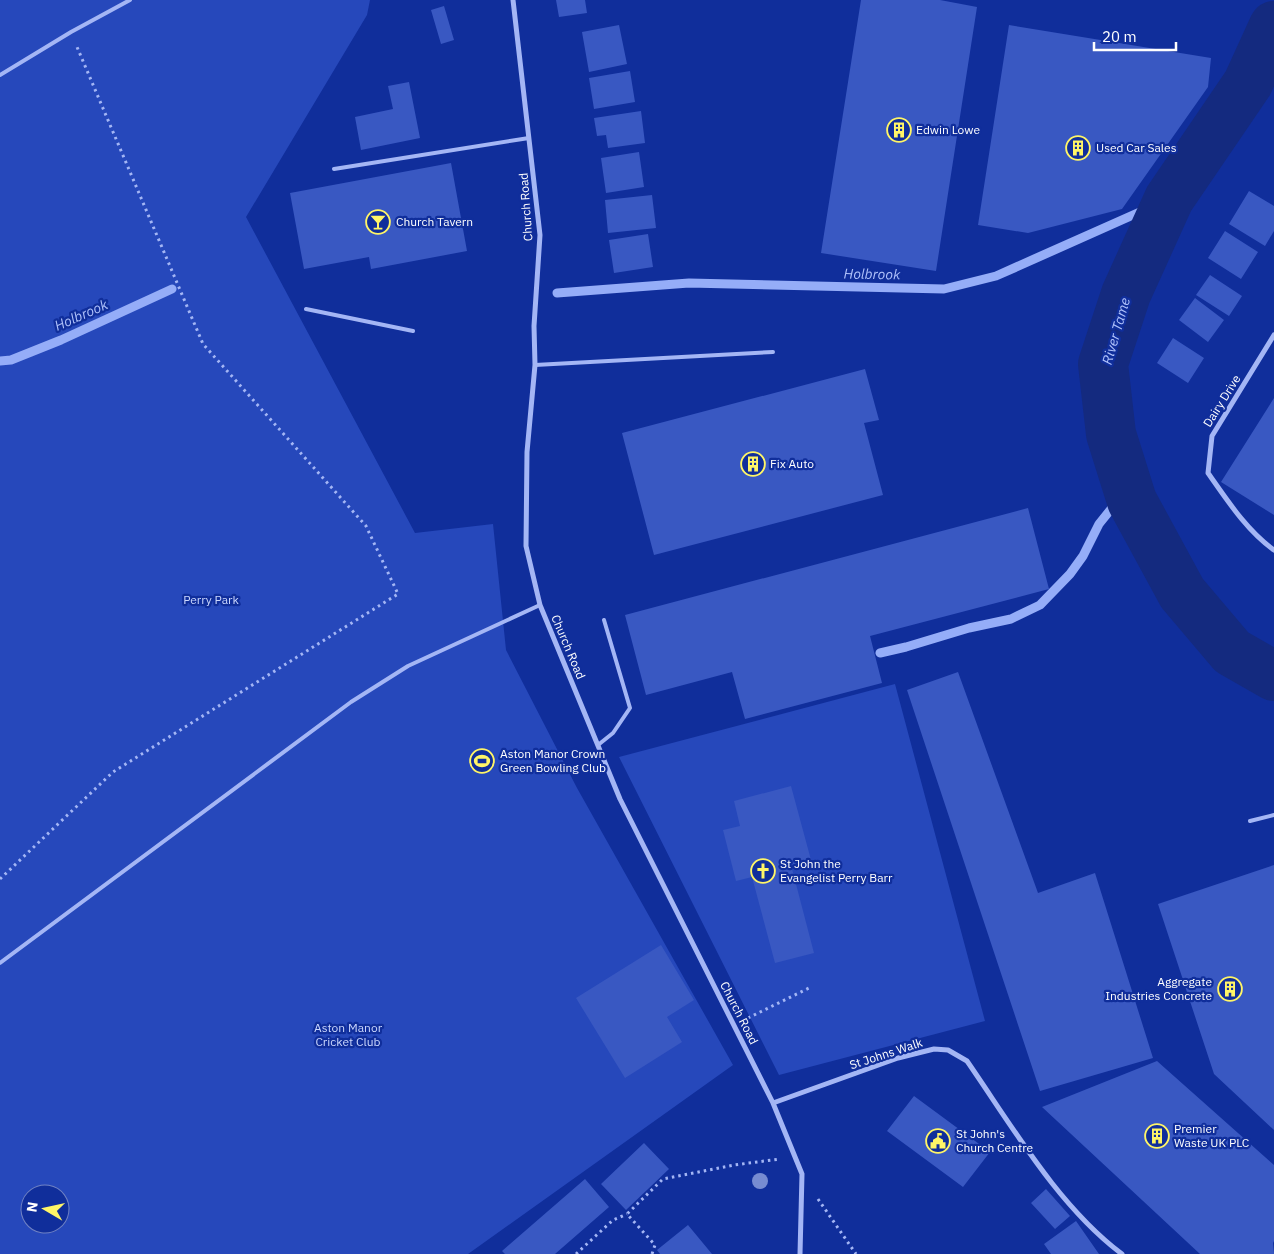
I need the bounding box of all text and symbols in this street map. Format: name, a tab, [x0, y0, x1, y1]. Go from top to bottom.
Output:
scale bar	[1094, 20, 1176, 52]
text: 20 m	[1102, 27, 1137, 46]
building icon: Edwin Lowe	[886, 117, 912, 143]
place label: Edwin Lowe	[916, 122, 980, 137]
building icon: Used Car Sales	[1065, 135, 1091, 161]
place label: Used Car Sales	[1096, 140, 1177, 155]
street label: Church Road	[516, 172, 535, 242]
bar icon: Church Tavern	[365, 209, 391, 235]
place label: Church Tavern	[396, 214, 473, 229]
water label: Holbrook	[844, 265, 901, 284]
water label: Holbrook	[51, 295, 111, 335]
water label: River Tame	[1098, 295, 1134, 367]
street label: Dairy Drive	[1200, 372, 1244, 430]
building icon: Fix Auto	[740, 451, 766, 477]
place label: Fix Auto	[770, 456, 814, 471]
park label: Perry Park	[183, 592, 239, 607]
street label: Church Road	[548, 612, 589, 681]
place label: Aston Manor Crown Green Bowling Club	[500, 746, 606, 775]
sports icon: Aston Manor Crown Green Bowling Club	[469, 748, 495, 774]
place label: St John the Evangelist Perry Barr	[780, 856, 893, 885]
church icon: St John the Evangelist Perry Barr	[750, 858, 776, 884]
place label: Aggregate Industries Concrete	[1105, 974, 1212, 1003]
building icon: Aggregate Industries Concrete	[1217, 976, 1243, 1002]
street label: Church Road	[717, 979, 762, 1047]
park label: Aston Manor Cricket Club	[314, 1020, 383, 1049]
street label: St Johns Walk	[848, 1034, 925, 1072]
place label: Premier Waste UK PLC	[1174, 1121, 1250, 1150]
building icon: Premier Waste UK PLC	[1144, 1123, 1170, 1149]
place label: St John's Church Centre	[956, 1126, 1034, 1155]
public building icon: St John's Church Centre	[925, 1128, 951, 1154]
north arrow	[20, 1184, 70, 1234]
text: N	[22, 1201, 42, 1213]

